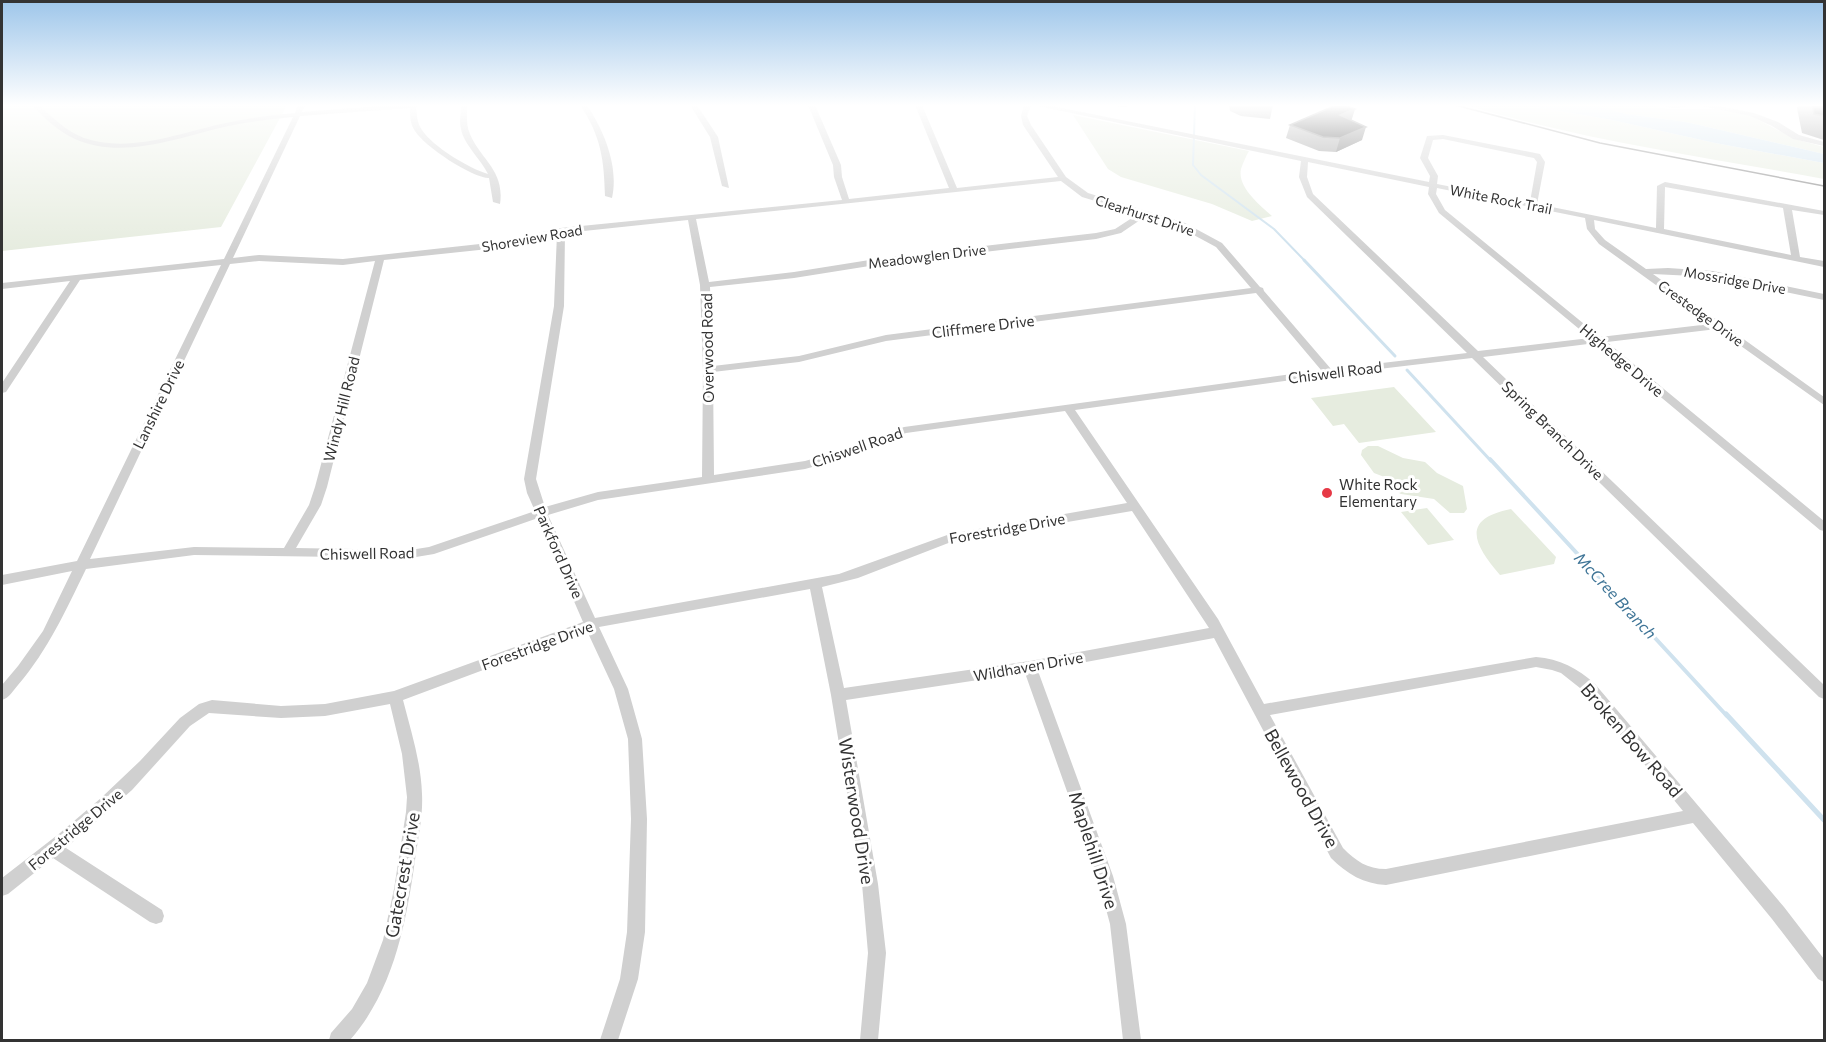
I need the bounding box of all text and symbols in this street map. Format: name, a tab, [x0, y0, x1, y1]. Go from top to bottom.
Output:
street label: White Rock Trail	[1448, 181, 1554, 217]
street label: Clearhurst Drive	[1093, 191, 1197, 239]
street label: Shoreview Road	[480, 221, 584, 255]
street label: Meadowglen Drive	[867, 240, 987, 272]
street label: Mossridge Drive	[1683, 263, 1787, 297]
street label: Crestedge Drive	[1655, 276, 1747, 350]
street label: Overwood Road	[697, 293, 717, 403]
street label: Cliffmere Drive	[931, 311, 1035, 341]
street label: Highedge Drive	[1577, 320, 1667, 400]
street label: Windy Hill Road	[319, 355, 363, 463]
street label: Lanshire Drive	[129, 356, 187, 452]
street label: Chiswell Road	[1287, 357, 1383, 387]
street label: Spring Branch Drive	[1498, 377, 1608, 483]
street label: Chiswell Road	[809, 423, 905, 471]
place label: White Rock Elementary	[1339, 475, 1418, 510]
marker: White Rock Elementary	[1320, 486, 1334, 500]
street label: Parkford Drive	[531, 503, 587, 601]
street label: Forestridge Drive	[948, 509, 1066, 547]
street label: Chiswell Road	[320, 543, 414, 563]
water label: McCree Branch	[1571, 548, 1661, 642]
street label: Forestridge Drive	[479, 616, 595, 674]
street label: Wildhaven Drive	[972, 647, 1084, 684]
street label: Broken Bow Road	[1577, 679, 1687, 801]
street label: Bellewood Drive	[1260, 725, 1344, 851]
street label: Wisterwood Drive	[835, 736, 879, 886]
street label: Forestridge Drive	[24, 784, 126, 874]
street label: Maplehill Drive	[1065, 788, 1123, 912]
street label: Gatecrest Drive	[380, 811, 424, 939]

